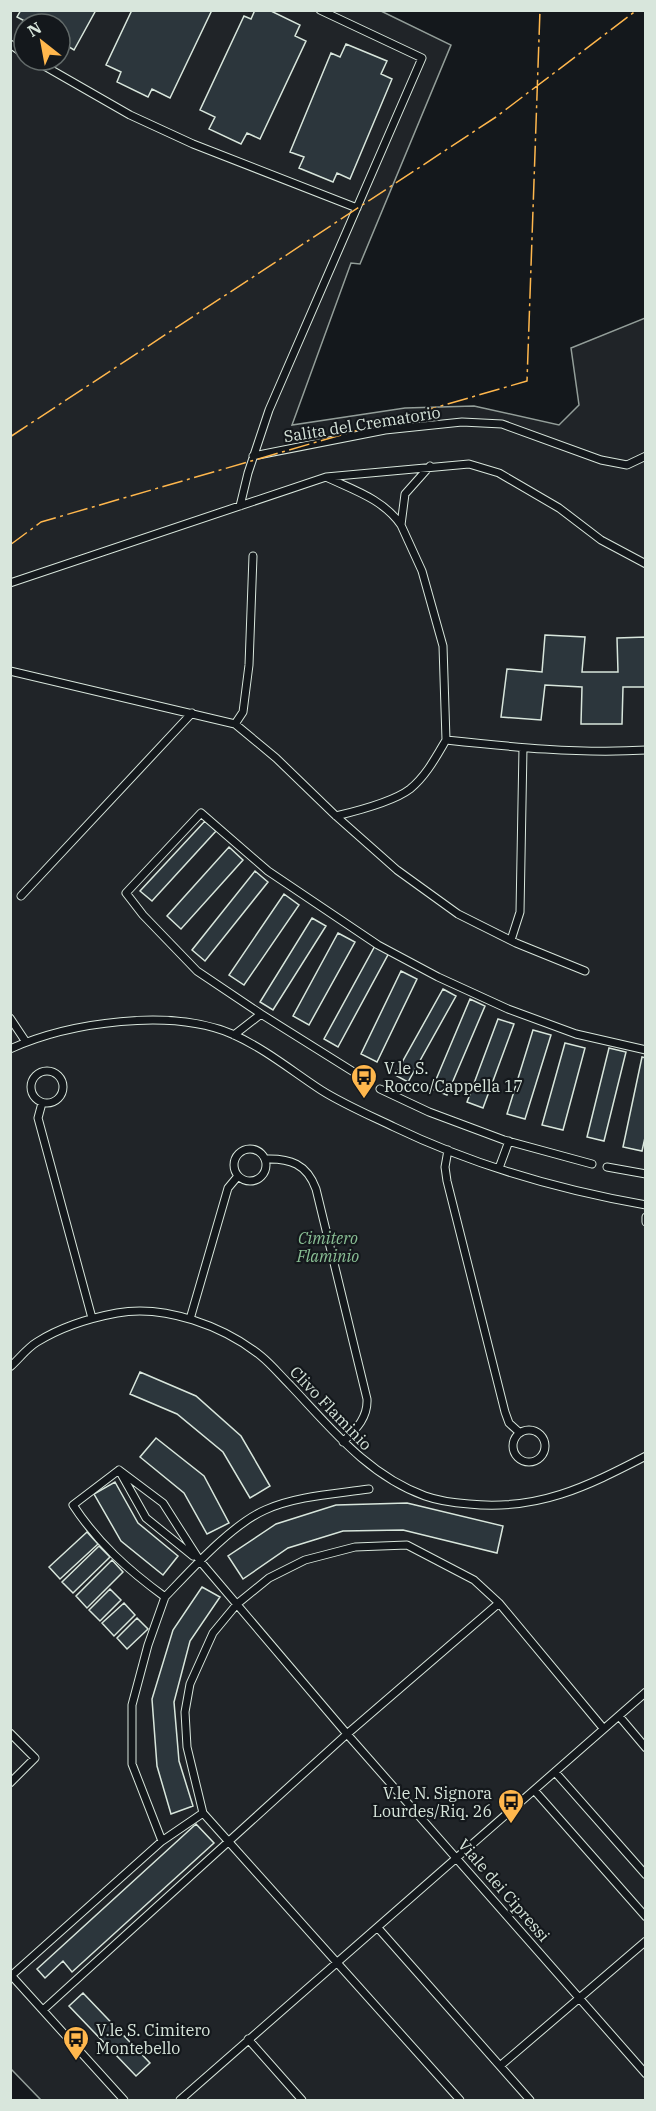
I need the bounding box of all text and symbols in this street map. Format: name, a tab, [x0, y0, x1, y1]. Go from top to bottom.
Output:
north arrow	[12, 12, 72, 72]
text: N	[24, 17, 45, 41]
street label: Salita del Crematorio	[282, 402, 442, 446]
place label: V.le S. Rocco/Cappella 17	[384, 1058, 523, 1096]
bus stop icon: V.le S. Rocco/Cappella 17	[349, 1062, 379, 1100]
park label: Cimitero Flaminio	[296, 1228, 359, 1266]
street label: Clivo Flaminio	[286, 1362, 376, 1454]
place label: V.le N. Signora Lourdes/Riq. 26	[372, 1783, 492, 1821]
bus stop icon: V.le N. Signora Lourdes/Riq. 26	[496, 1787, 526, 1825]
street label: Viale dei Cipressi	[454, 1835, 554, 1945]
place label: V.le S. Cimitero Montebello	[96, 2020, 210, 2058]
bus stop icon: V.le S. Cimitero Montebello	[61, 2024, 91, 2062]

